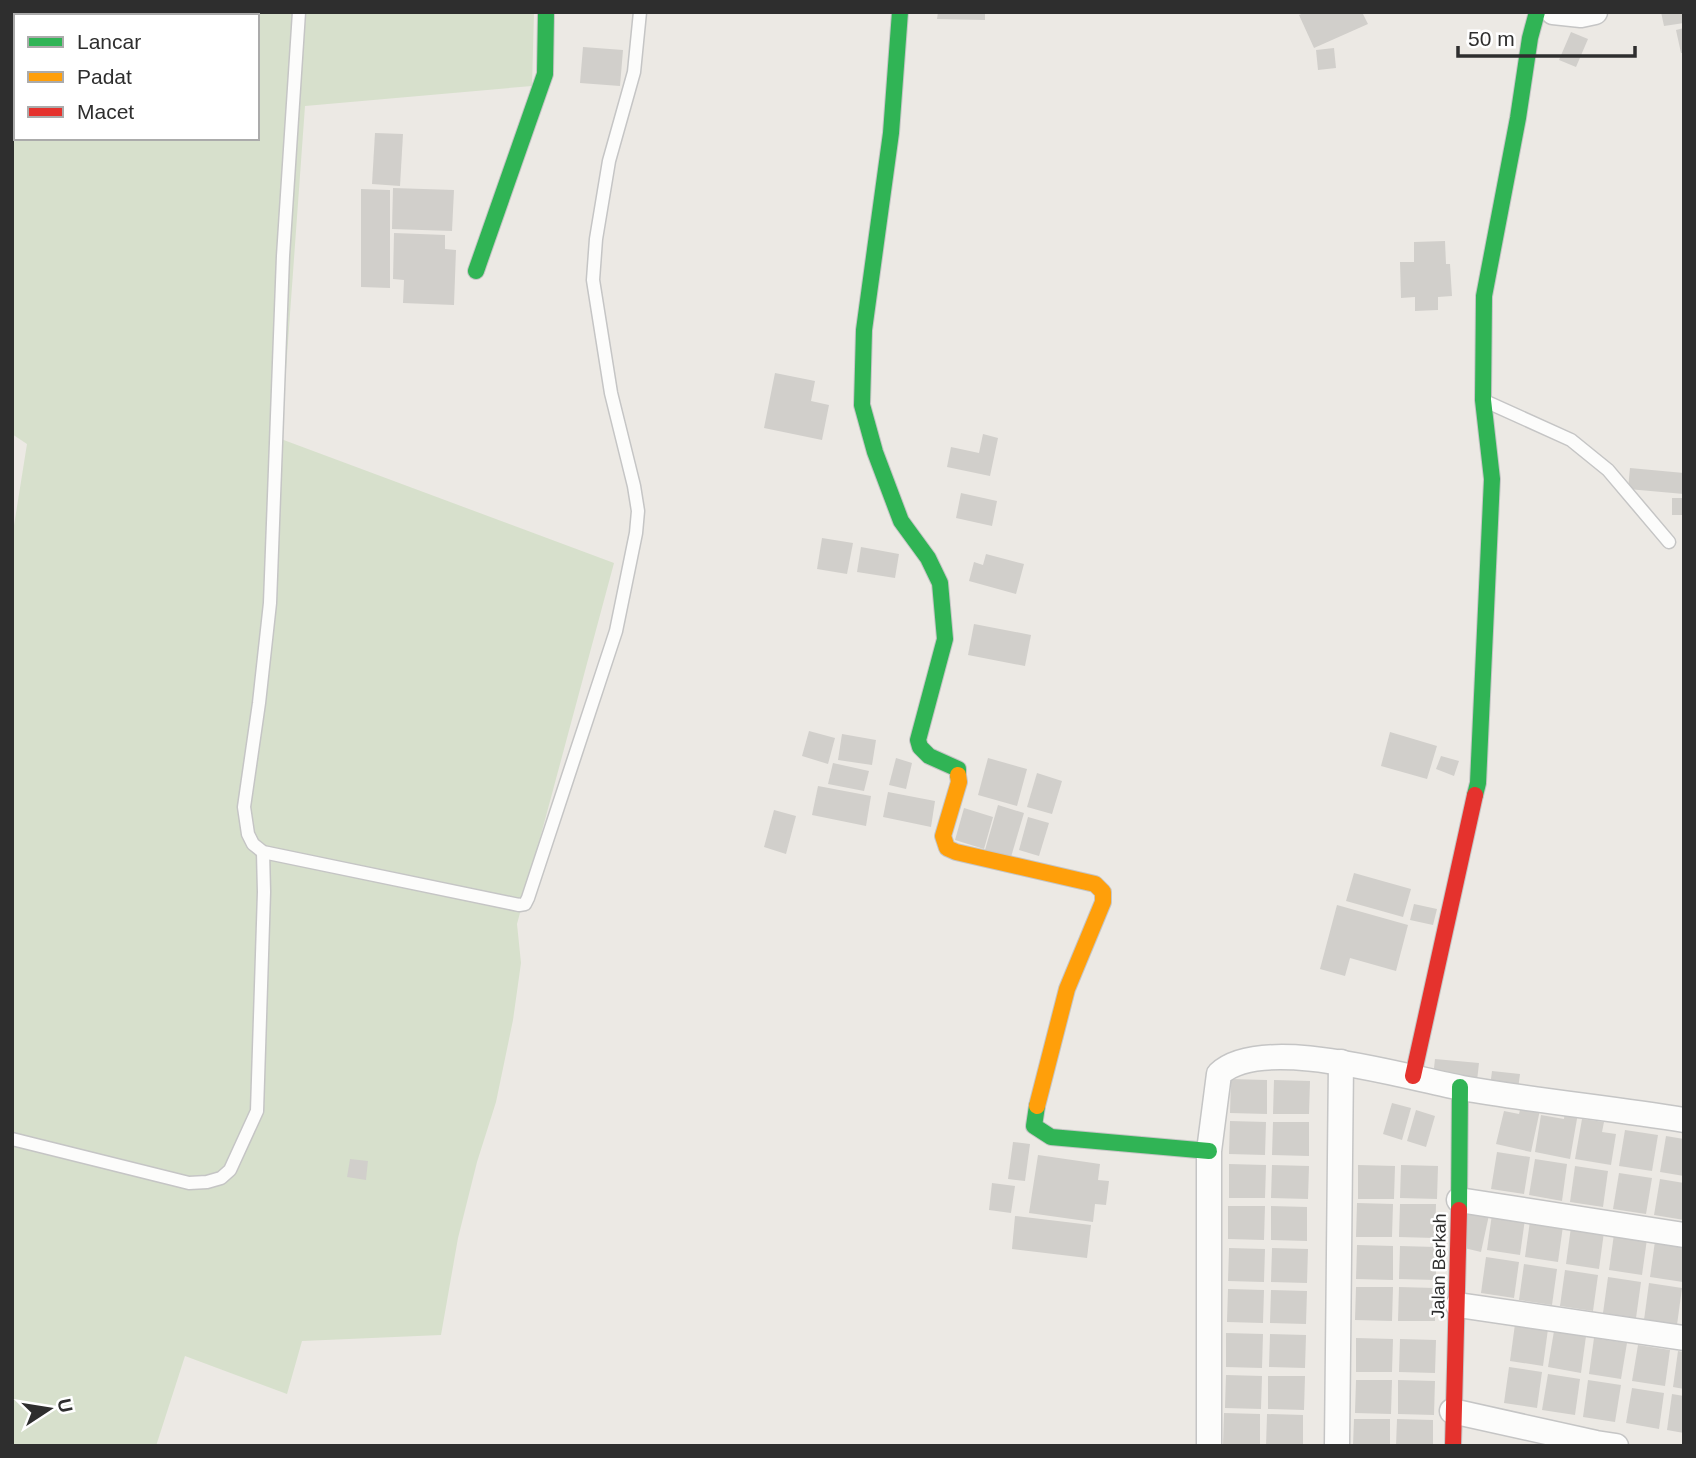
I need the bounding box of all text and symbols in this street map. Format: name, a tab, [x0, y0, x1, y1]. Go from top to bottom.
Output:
legend	[14, 14, 259, 140]
scale bar	[1458, 14, 1635, 58]
text: 50 m	[1468, 27, 1515, 50]
text: Lancar	[77, 30, 141, 53]
text: Padat	[77, 65, 132, 88]
text: Macet	[77, 100, 134, 123]
street label: Jalan Berkah	[1428, 1213, 1450, 1319]
north arrow	[14, 1374, 84, 1444]
text: U	[53, 1397, 77, 1414]

